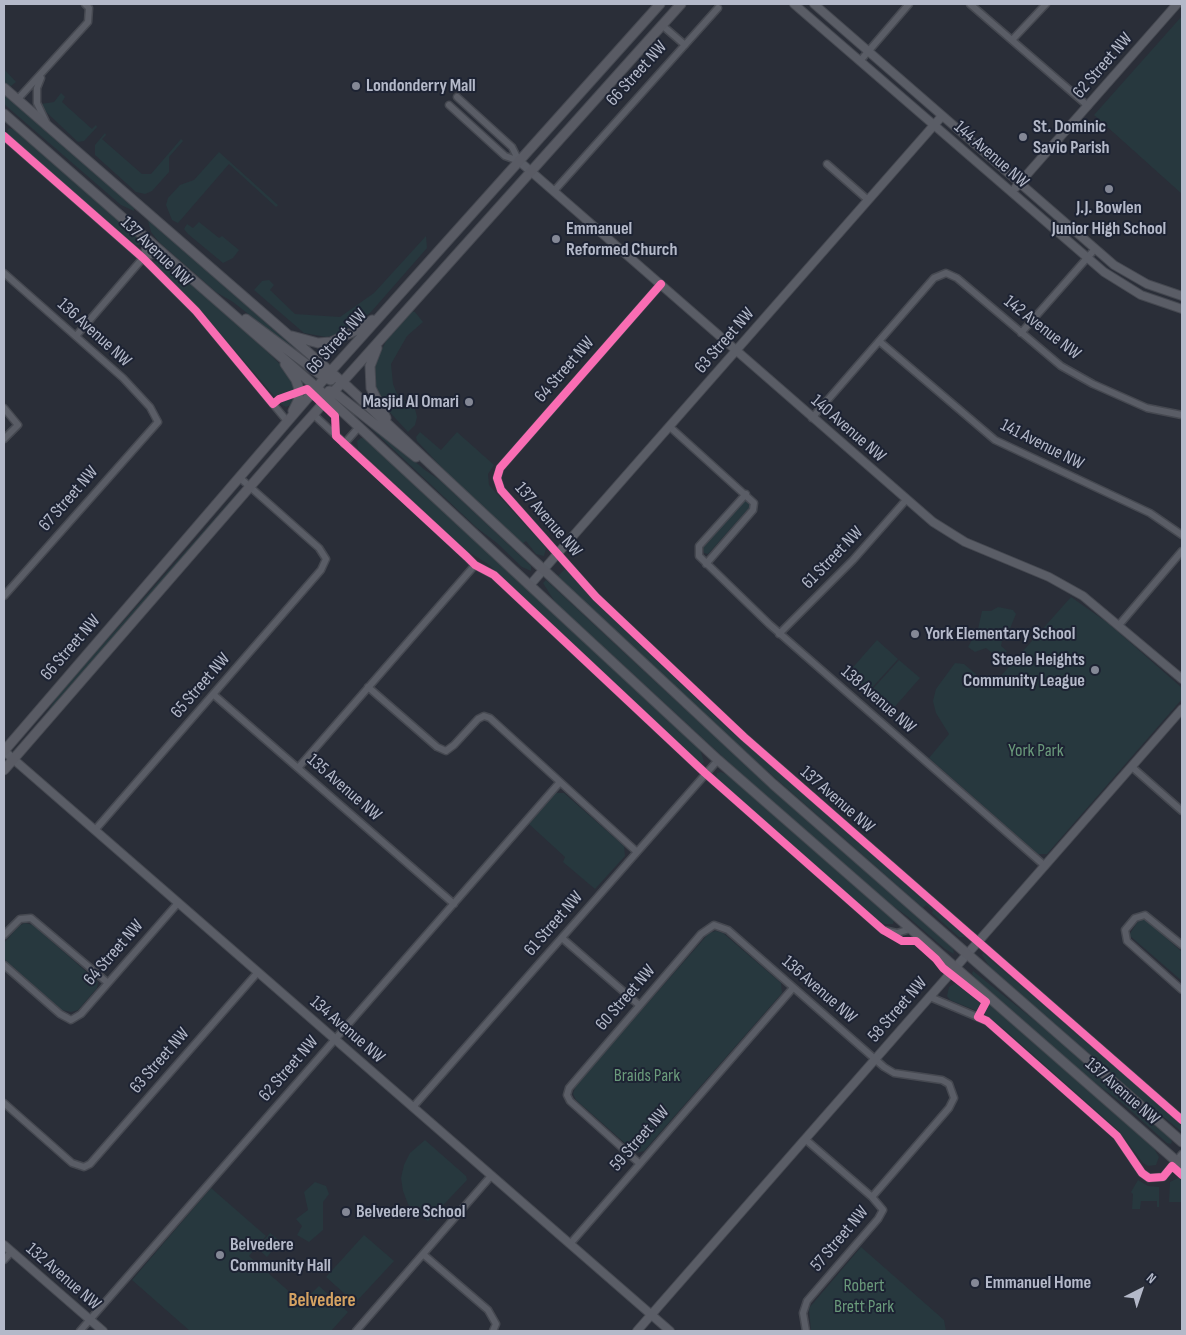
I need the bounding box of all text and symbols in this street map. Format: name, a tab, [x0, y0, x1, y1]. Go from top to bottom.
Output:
street label: 62 Street NW	[1069, 29, 1137, 103]
street label: 66 Street NW	[602, 37, 672, 111]
place label: Londonderry Mall	[366, 75, 476, 97]
marker: Londonderry Mall	[350, 80, 362, 92]
place label: St. Dominic Savio Parish	[1033, 116, 1110, 158]
street label: 144 Avenue NW	[949, 117, 1033, 193]
marker: St. Dominic Savio Parish	[1017, 131, 1029, 143]
marker: J.J. Bowlen Junior High School	[1103, 183, 1115, 195]
place label: J.J. Bowlen Junior High School	[1052, 197, 1166, 240]
street label: 137 Avenue NW	[116, 212, 196, 292]
place label: Emmanuel Reformed Church	[566, 218, 677, 260]
marker: Emmanuel Reformed Church	[550, 233, 562, 245]
street label: 142 Avenue NW	[999, 291, 1085, 365]
street label: 136 Avenue NW	[52, 294, 136, 372]
street label: 63 Street NW	[691, 304, 759, 378]
street label: 66 Street NW	[302, 305, 372, 379]
street label: 64 Street NW	[531, 333, 599, 407]
place label: Masjid Al Omari	[362, 391, 459, 413]
street label: 140 Avenue NW	[806, 391, 890, 467]
marker: Masjid Al Omari	[463, 396, 475, 408]
street label: 141 Avenue NW	[997, 415, 1087, 475]
street label: 67 Street NW	[35, 462, 103, 536]
street label: 137 Avenue NW	[510, 478, 586, 562]
street label: 61 Street NW	[798, 522, 868, 594]
street label: 66 Street NW	[36, 611, 106, 685]
place label: York Elementary School	[925, 623, 1075, 645]
marker: York Elementary School	[909, 628, 921, 640]
street label: 65 Street NW	[167, 649, 235, 723]
place label: Steele Heights Community League	[963, 649, 1085, 692]
street label: 138 Avenue NW	[836, 662, 920, 738]
marker: Steele Heights Community League	[1089, 664, 1101, 676]
park label: York Park	[1008, 740, 1064, 762]
street label: 135 Avenue NW	[302, 750, 386, 826]
street label: 137 Avenue NW	[795, 762, 879, 838]
street label: 61 Street NW	[520, 887, 588, 961]
street label: 64 Street NW	[80, 916, 148, 990]
street label: 136 Avenue NW	[777, 952, 861, 1028]
street label: 60 Street NW	[591, 961, 661, 1035]
street label: 58 Street NW	[864, 973, 932, 1047]
street label: 134 Avenue NW	[305, 992, 389, 1068]
street label: 63 Street NW	[126, 1024, 194, 1098]
street label: 62 Street NW	[255, 1032, 323, 1106]
street label: 137 Avenue NW	[1080, 1054, 1164, 1130]
park label: Braids Park	[614, 1065, 680, 1087]
street label: 59 Street NW	[606, 1102, 674, 1176]
place label: Belvedere School	[356, 1201, 465, 1223]
street label: 57 Street NW	[806, 1202, 874, 1276]
marker: Belvedere School	[340, 1206, 352, 1218]
place label: Belvedere Community Hall	[230, 1234, 331, 1276]
street label: 132 Avenue NW	[21, 1239, 105, 1315]
marker: Belvedere Community Hall	[214, 1249, 226, 1261]
north arrow	[1116, 1265, 1166, 1315]
text: N	[1143, 1269, 1160, 1287]
place label: Emmanuel Home	[985, 1272, 1091, 1294]
park label: Robert Brett Park	[834, 1275, 894, 1318]
marker: Emmanuel Home	[969, 1277, 981, 1289]
district label: Belvedere	[288, 1290, 356, 1312]

